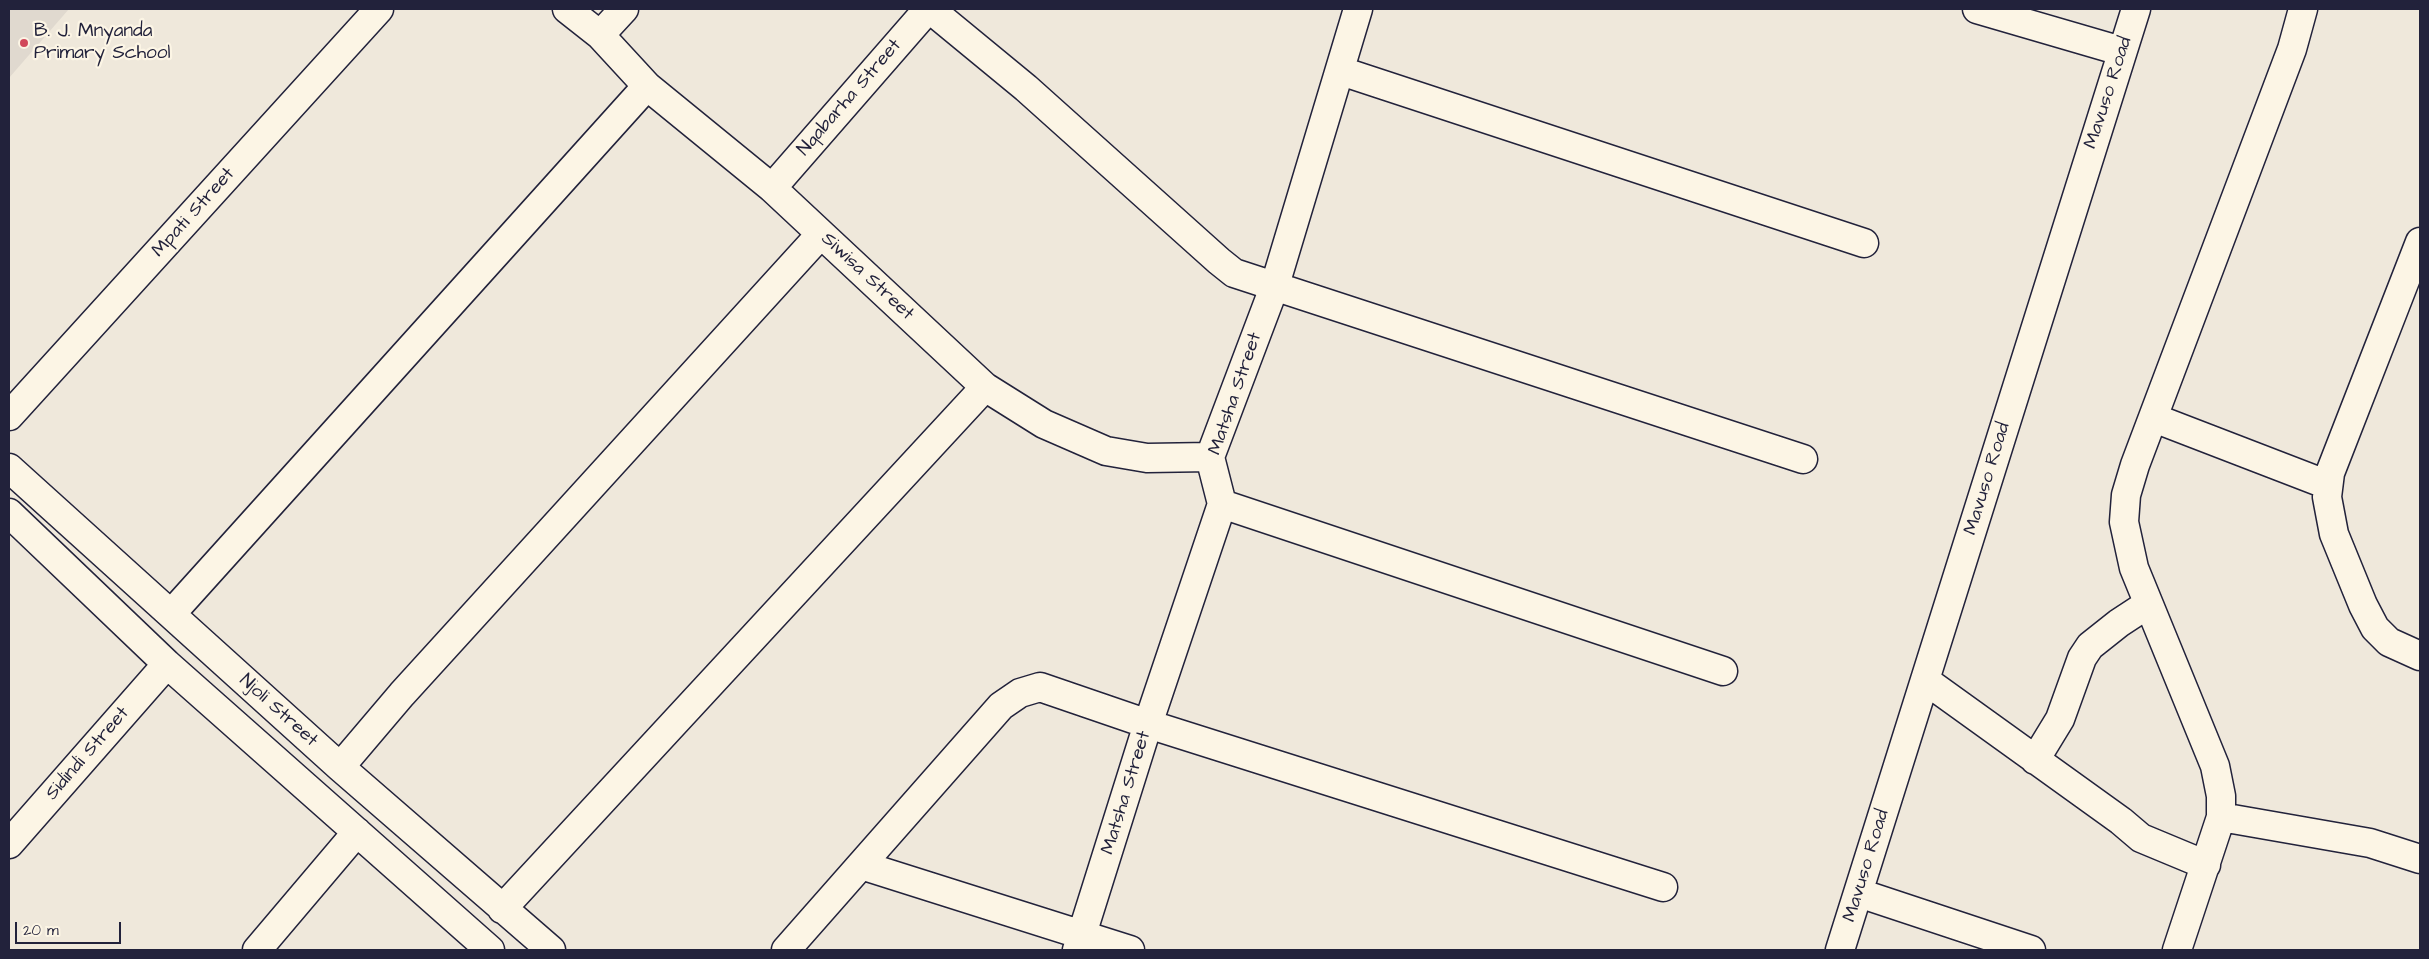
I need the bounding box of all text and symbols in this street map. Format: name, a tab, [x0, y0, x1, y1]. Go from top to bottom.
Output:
place label: B. J. Mnyanda Primary School	[34, 21, 170, 65]
street label: Mavuso Road	[2080, 34, 2138, 152]
street label: Nqabarha Street	[793, 35, 907, 161]
marker: B. J. Mnyanda Primary School	[18, 37, 30, 49]
street label: Mpati Street	[148, 163, 240, 263]
street label: Siwisa Street	[816, 228, 918, 326]
street label: Matsha Street	[1204, 330, 1268, 458]
street label: Mavuso Road	[1960, 420, 2016, 538]
street label: Njoli Street	[234, 670, 322, 752]
street label: Sidindi Street	[41, 703, 135, 805]
street label: Matsha Street	[1097, 729, 1157, 857]
street label: Mavuso Road	[1839, 807, 1895, 925]
scale bar	[18, 912, 124, 944]
text: 20 m	[23, 920, 59, 941]

